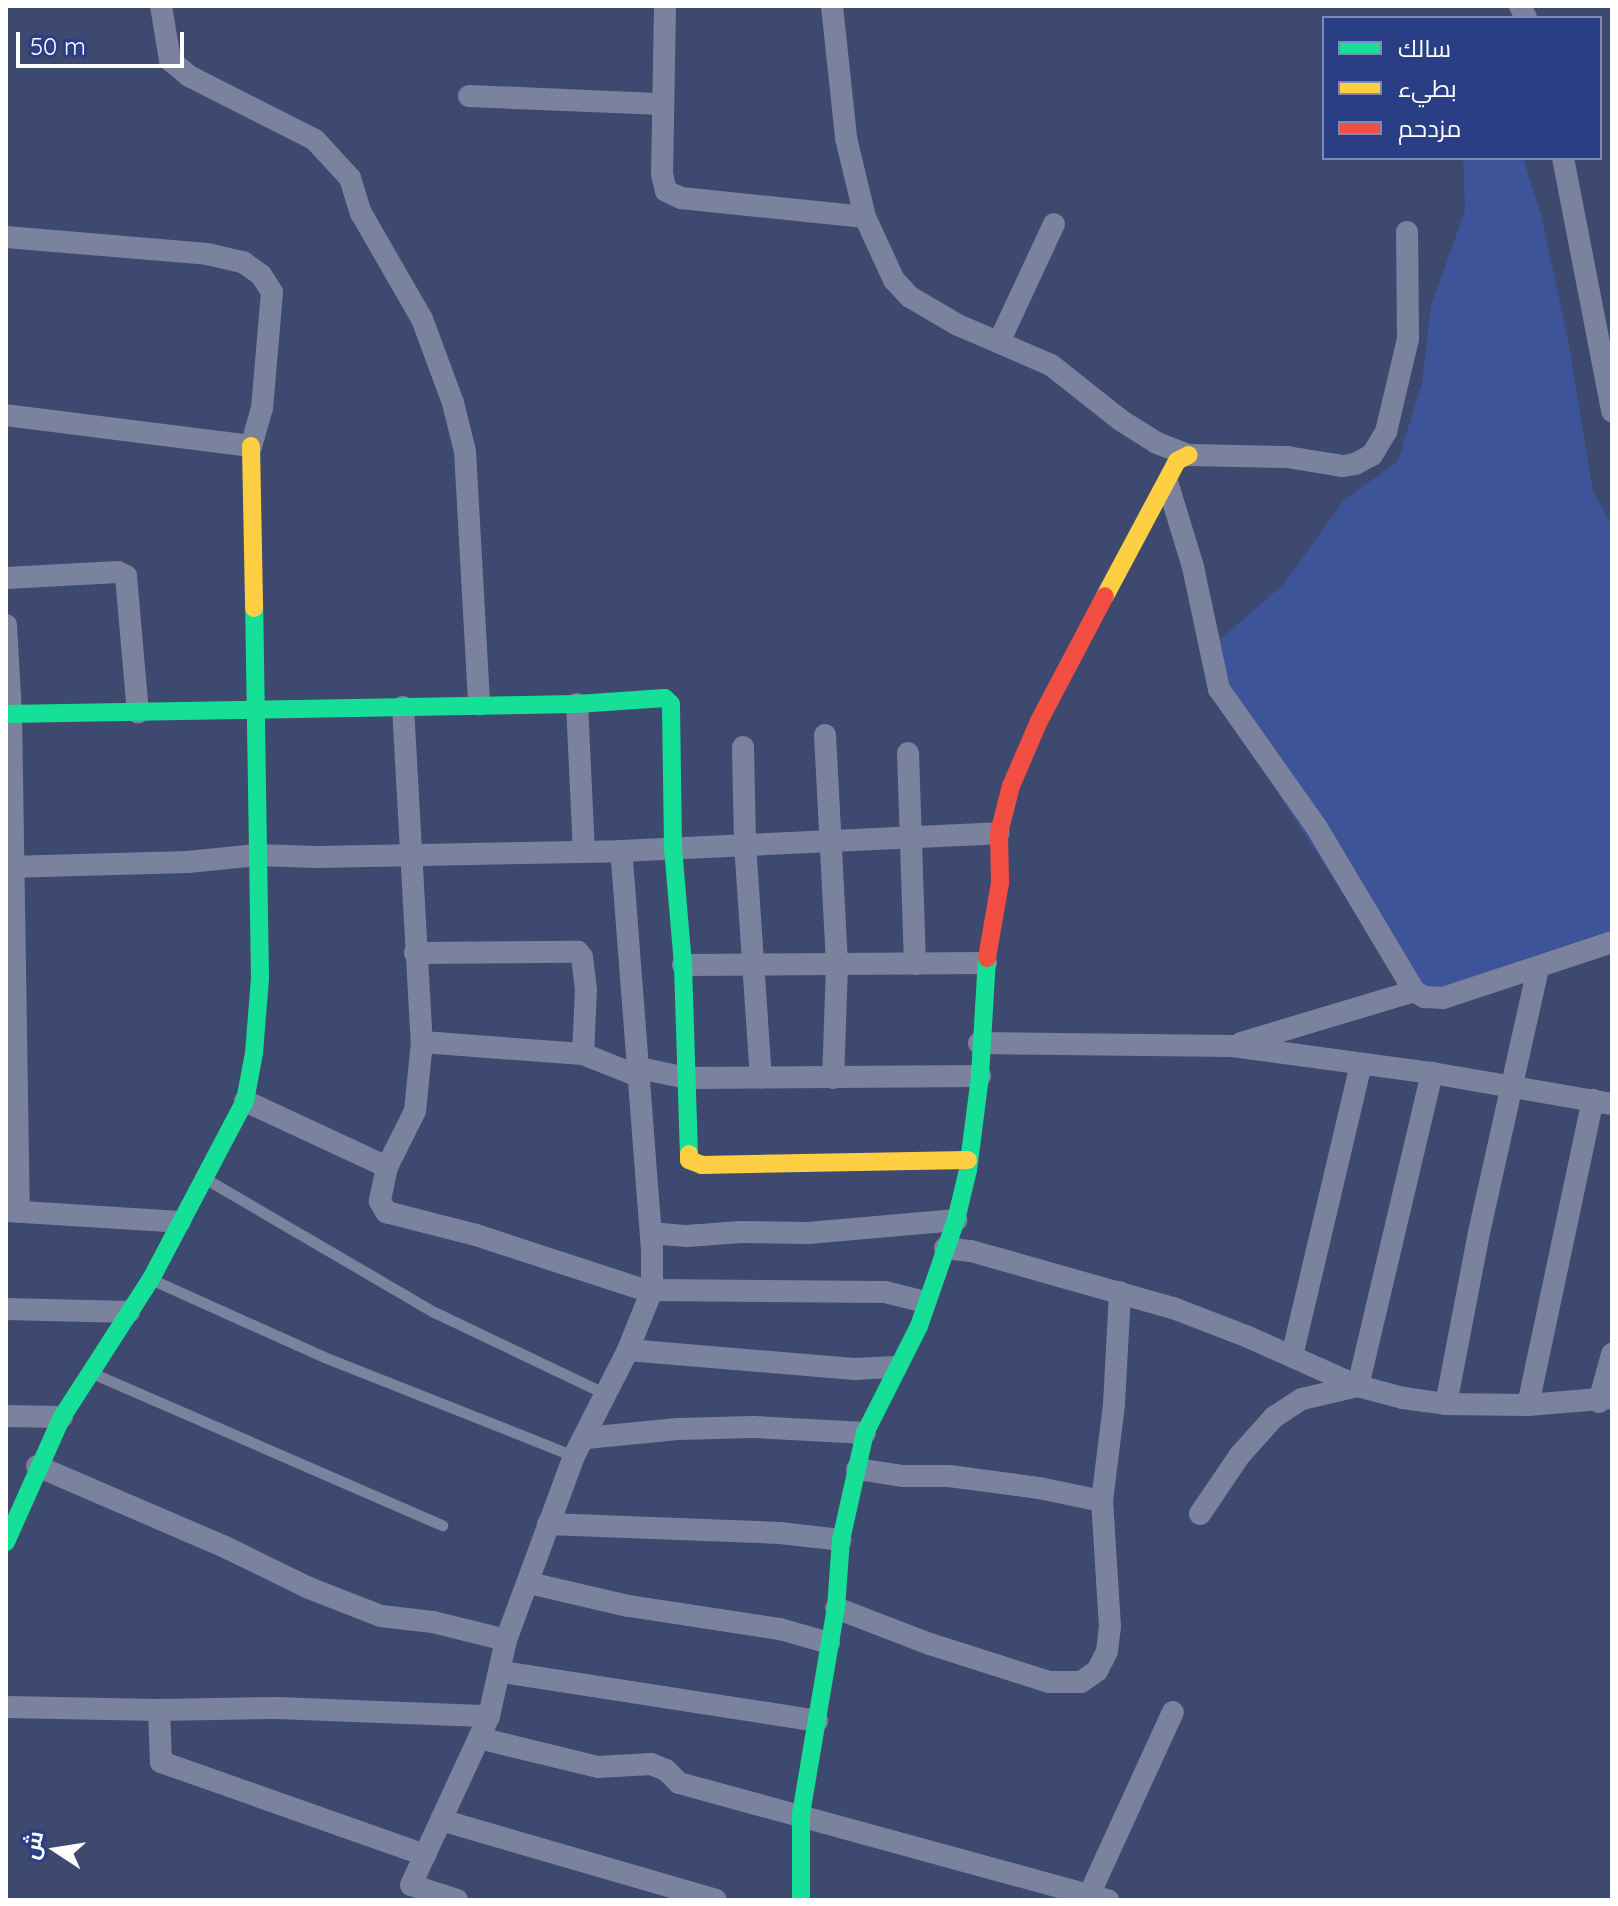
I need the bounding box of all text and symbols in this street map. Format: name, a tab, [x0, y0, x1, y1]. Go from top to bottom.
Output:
scale bar	[20, 16, 188, 66]
legend	[1322, 16, 1602, 160]
text: 50 m	[30, 31, 86, 61]
text: سالك	[1398, 33, 1451, 63]
text: بطيء	[1398, 73, 1457, 103]
text: مزدحم	[1398, 113, 1461, 143]
north arrow	[16, 1810, 96, 1890]
text: ش	[16, 1828, 49, 1862]

